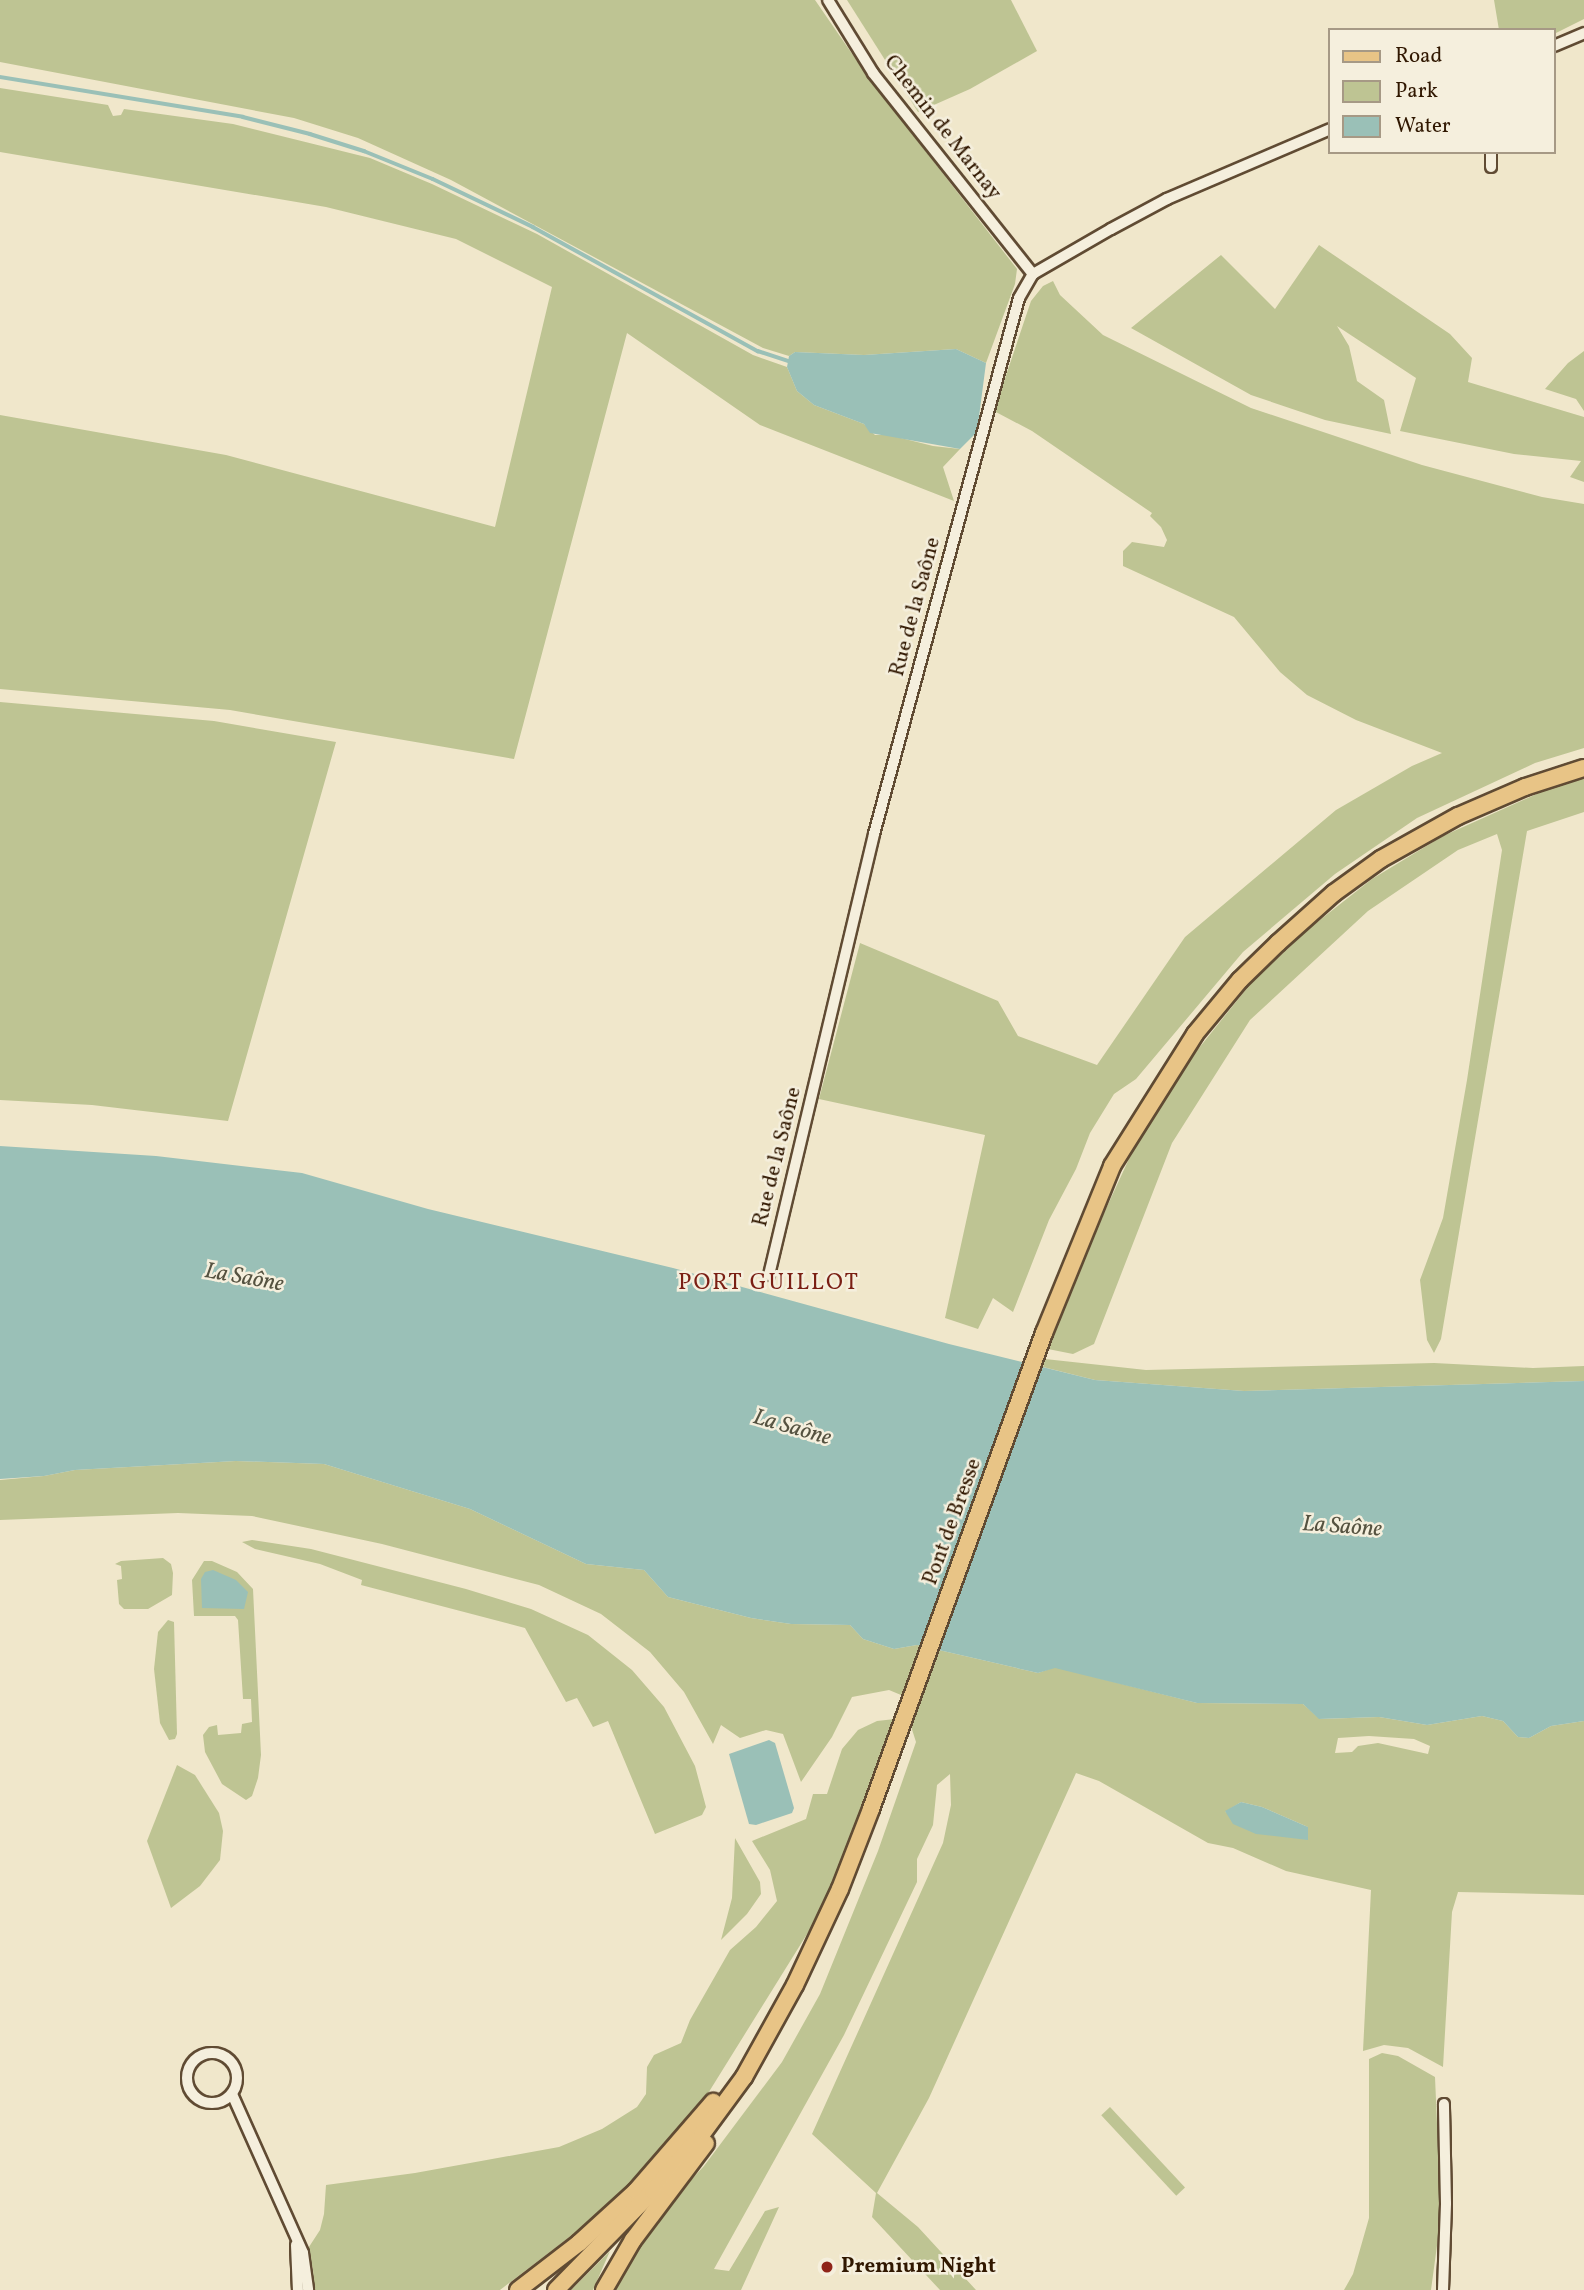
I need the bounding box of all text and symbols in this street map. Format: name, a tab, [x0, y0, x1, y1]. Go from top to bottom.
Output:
legend	[1328, 28, 1556, 154]
text: Road	[1395, 42, 1442, 71]
street label: Chemin de Marnay	[878, 51, 1006, 205]
text: Park	[1395, 77, 1438, 106]
text: Water	[1395, 112, 1451, 141]
street label: Rue de la Saône	[885, 535, 947, 679]
street label: Rue de la Saône	[748, 1085, 808, 1229]
water label: La Saône	[202, 1257, 286, 1299]
district label: PORT GUILLOT	[679, 1269, 859, 1297]
water label: La Saône	[750, 1404, 834, 1452]
street label: Pont de Bresse	[918, 1455, 988, 1589]
water label: La Saône	[1301, 1510, 1383, 1544]
place label: Premium Night	[841, 2254, 996, 2280]
marker: Premium Night	[819, 2259, 835, 2275]

